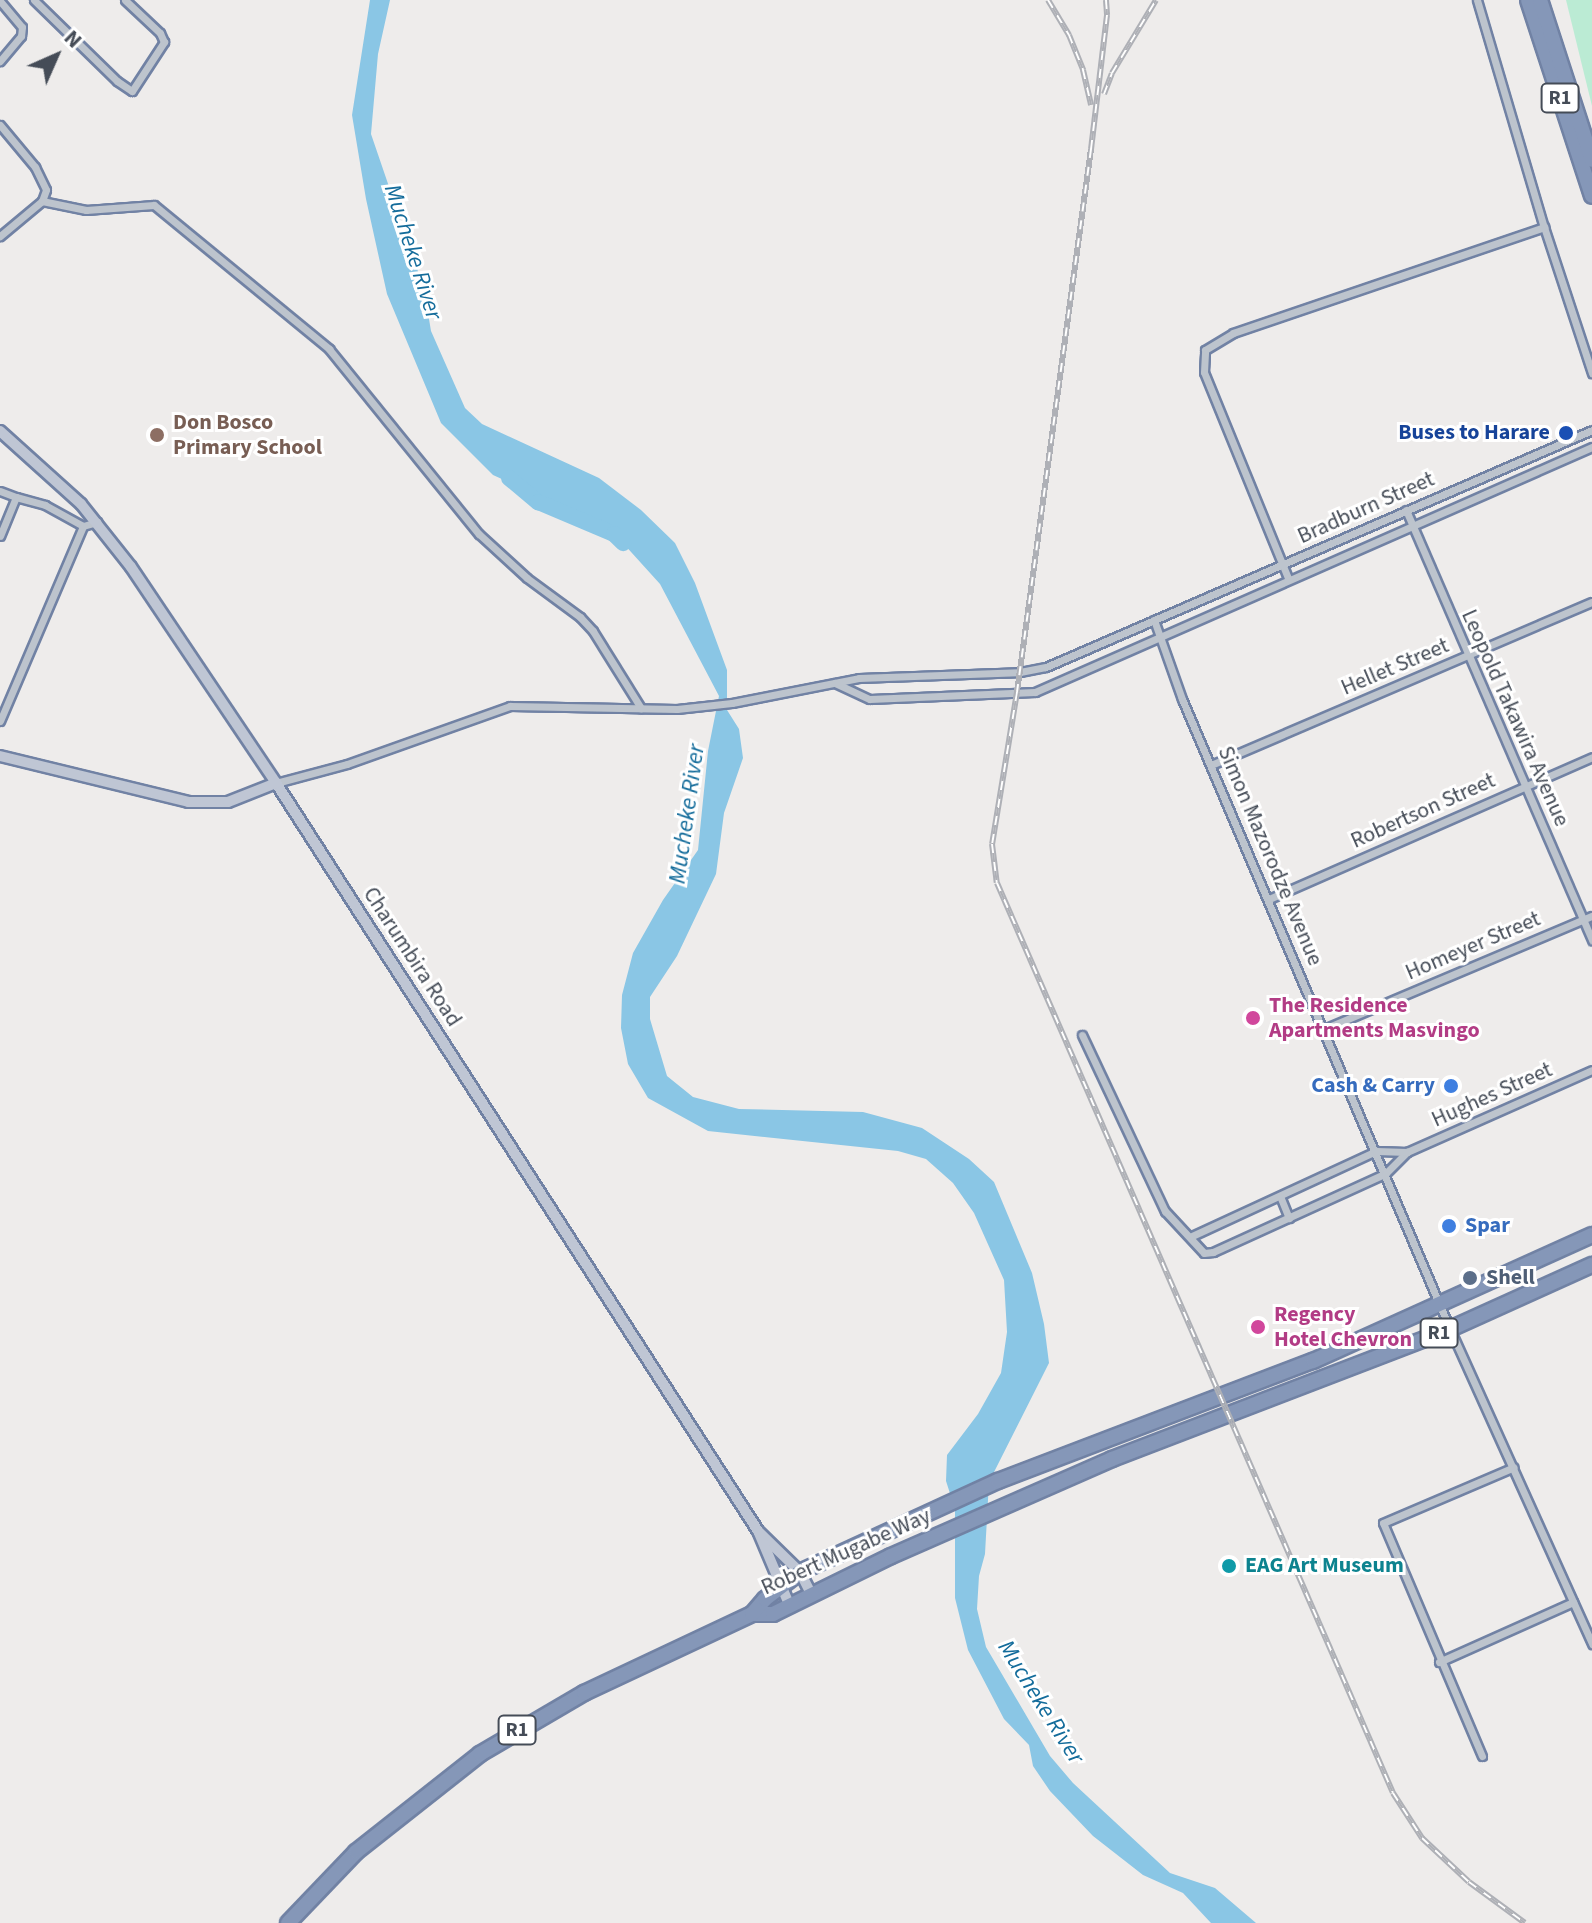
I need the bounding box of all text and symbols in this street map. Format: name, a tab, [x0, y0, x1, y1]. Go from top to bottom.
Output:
north arrow	[16, 16, 96, 96]
text: N	[56, 23, 89, 56]
road number: R1	[1540, 82, 1580, 114]
water label: Mucheke River	[378, 181, 448, 323]
place label: Don Bosco Primary School	[173, 409, 322, 460]
place label: Buses to Harare	[1398, 420, 1550, 446]
marker: Buses to Harare	[1557, 424, 1575, 442]
marker: Don Bosco Primary School	[148, 426, 166, 444]
street label: Bradburn Street	[1294, 466, 1438, 550]
street label: Leopold Takawira Avenue	[1455, 606, 1575, 830]
street label: Hellet Street	[1337, 633, 1453, 701]
water label: Mucheke River	[663, 742, 711, 886]
street label: Simon Mazorodze Avenue	[1212, 742, 1328, 970]
street label: Robertson Street	[1347, 767, 1499, 855]
street label: Charumbira Road	[357, 882, 467, 1032]
street label: Homeyer Street	[1402, 906, 1544, 986]
place label: The Residence Apartments Masvingo	[1269, 992, 1480, 1044]
marker: The Residence Apartments Masvingo	[1244, 1009, 1262, 1027]
street label: Hughes Street	[1428, 1057, 1556, 1133]
place label: Cash & Carry	[1311, 1073, 1435, 1099]
marker: Cash & Carry	[1442, 1077, 1460, 1095]
place label: Spar	[1465, 1213, 1510, 1239]
marker: Spar	[1440, 1217, 1458, 1235]
place label: Shell	[1486, 1265, 1535, 1291]
marker: Shell	[1461, 1269, 1479, 1287]
place label: Regency Hotel Chevron	[1274, 1301, 1412, 1352]
road number: R1	[1419, 1317, 1459, 1349]
marker: Regency Hotel Chevron	[1249, 1318, 1267, 1336]
street label: Robert Mugabe Way	[757, 1503, 935, 1601]
place label: EAG Art Museum	[1245, 1553, 1404, 1579]
marker: EAG Art Museum	[1220, 1557, 1238, 1575]
water label: Mucheke River	[992, 1635, 1090, 1769]
road number: R1	[497, 1714, 537, 1746]

